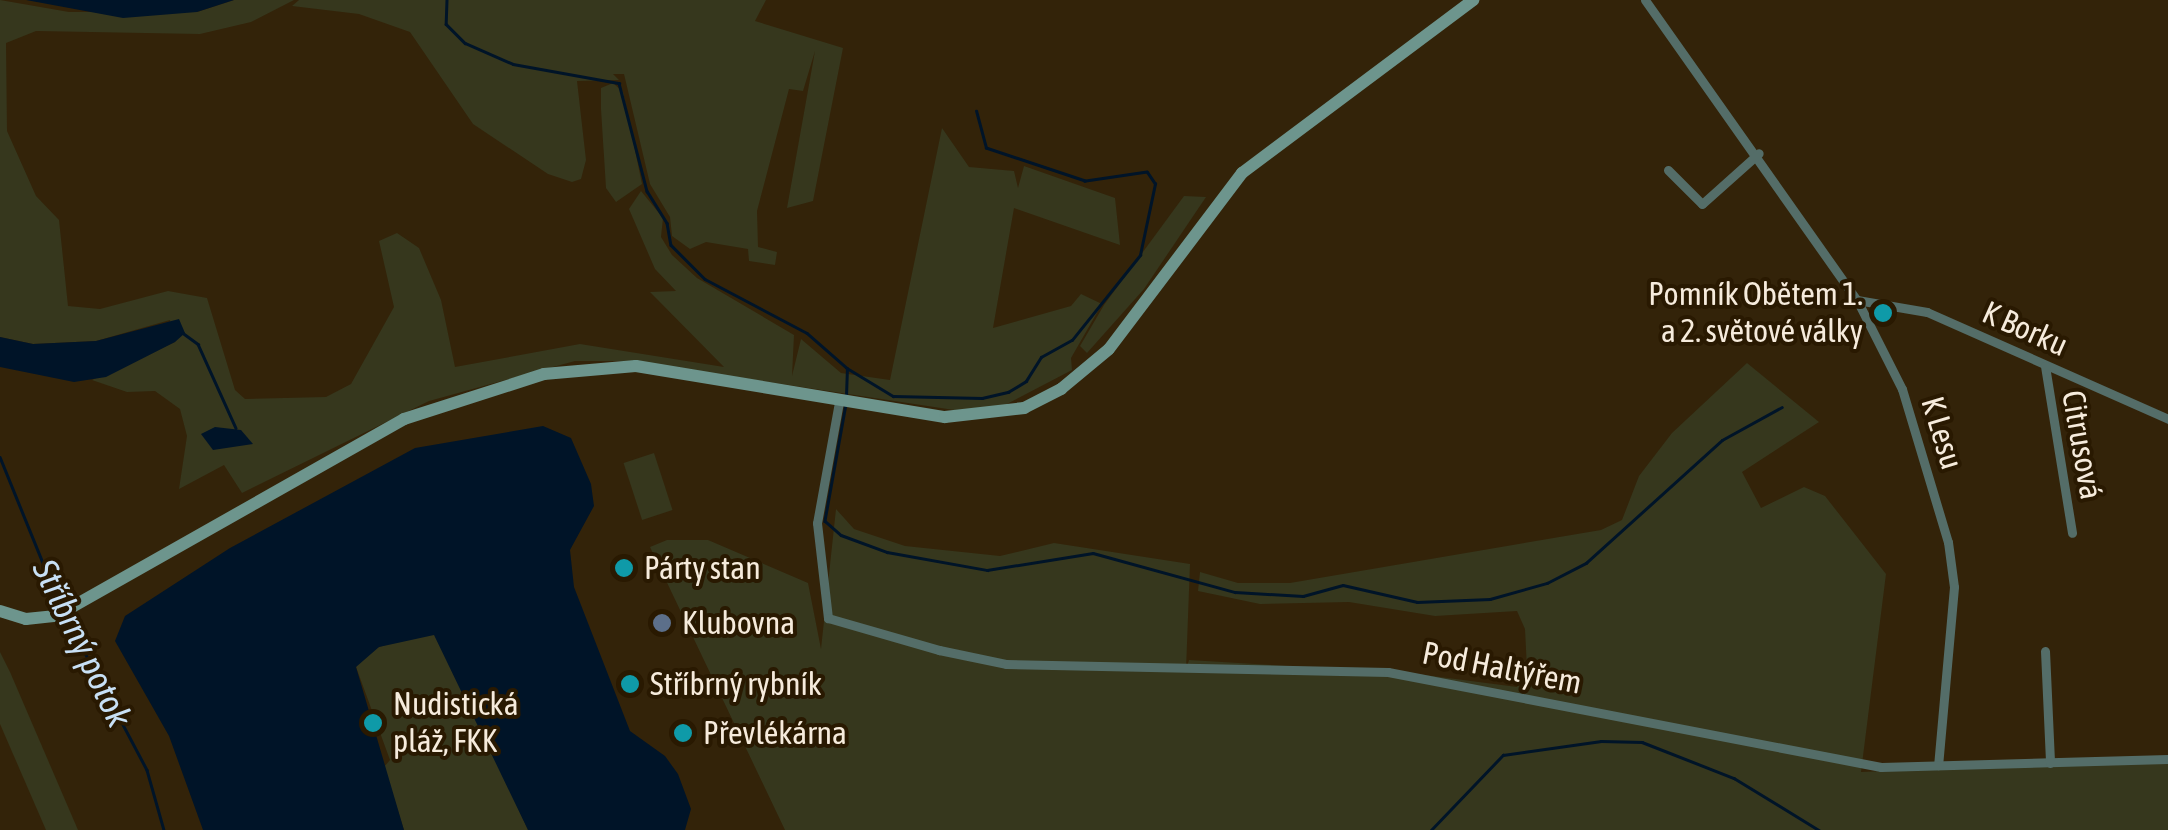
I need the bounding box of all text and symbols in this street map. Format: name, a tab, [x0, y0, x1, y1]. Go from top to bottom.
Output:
place label: Pomník Obětem 1. a 2. světové války	[1648, 276, 1863, 351]
street label: K Borku	[1976, 293, 2074, 365]
marker: Pomník Obětem 1. a 2. světové války	[1872, 302, 1894, 324]
street label: Citrusová	[2054, 388, 2110, 502]
street label: K Lesu	[1913, 392, 1971, 474]
place label: Párty stan	[644, 549, 761, 587]
water label: Stříbrný potok	[24, 553, 142, 733]
marker: Párty stan	[613, 557, 635, 579]
place label: Klubovna	[682, 604, 795, 642]
marker: Klubovna	[651, 612, 673, 634]
street label: Pod Haltýřem	[1419, 634, 1585, 702]
place label: Stříbrný rybník	[650, 665, 822, 703]
marker: Stříbrný rybník	[619, 673, 641, 695]
place label: Nudistická pláž, FKK	[393, 686, 519, 761]
marker: Nudistická pláž, FKK	[362, 712, 384, 734]
place label: Převlékárna	[703, 714, 847, 752]
marker: Převlékárna	[672, 722, 694, 744]

